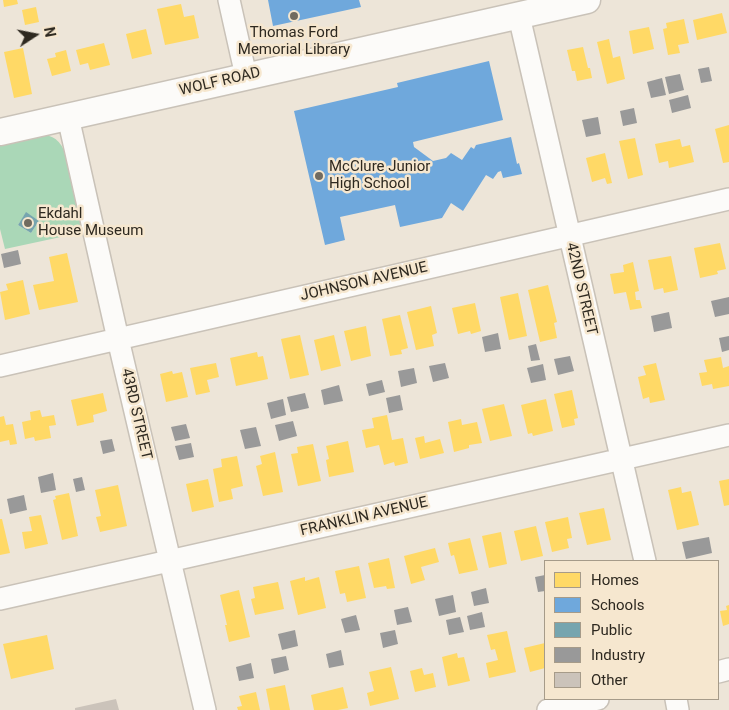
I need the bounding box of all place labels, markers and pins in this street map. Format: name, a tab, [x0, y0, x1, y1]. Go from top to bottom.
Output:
marker: Thomas Ford Memorial Library	[288, 10, 300, 22]
place label: Thomas Ford Memorial Library	[238, 24, 350, 59]
place label: McClure Junior High School	[329, 158, 430, 193]
marker: McClure Junior High School	[313, 170, 325, 182]
place label: Ekdahl House Museum	[38, 205, 143, 240]
marker: Ekdahl House Museum	[22, 217, 34, 229]

